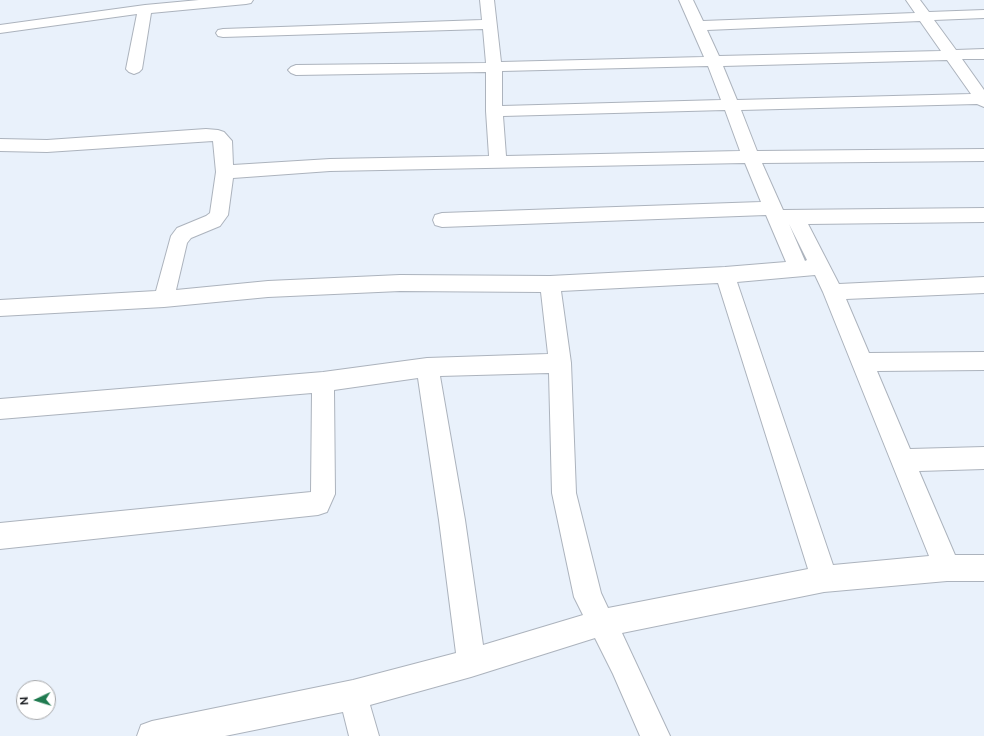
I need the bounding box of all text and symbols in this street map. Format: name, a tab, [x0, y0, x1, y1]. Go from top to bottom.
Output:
north arrow	[16, 680, 56, 720]
text: N	[18, 696, 31, 705]

